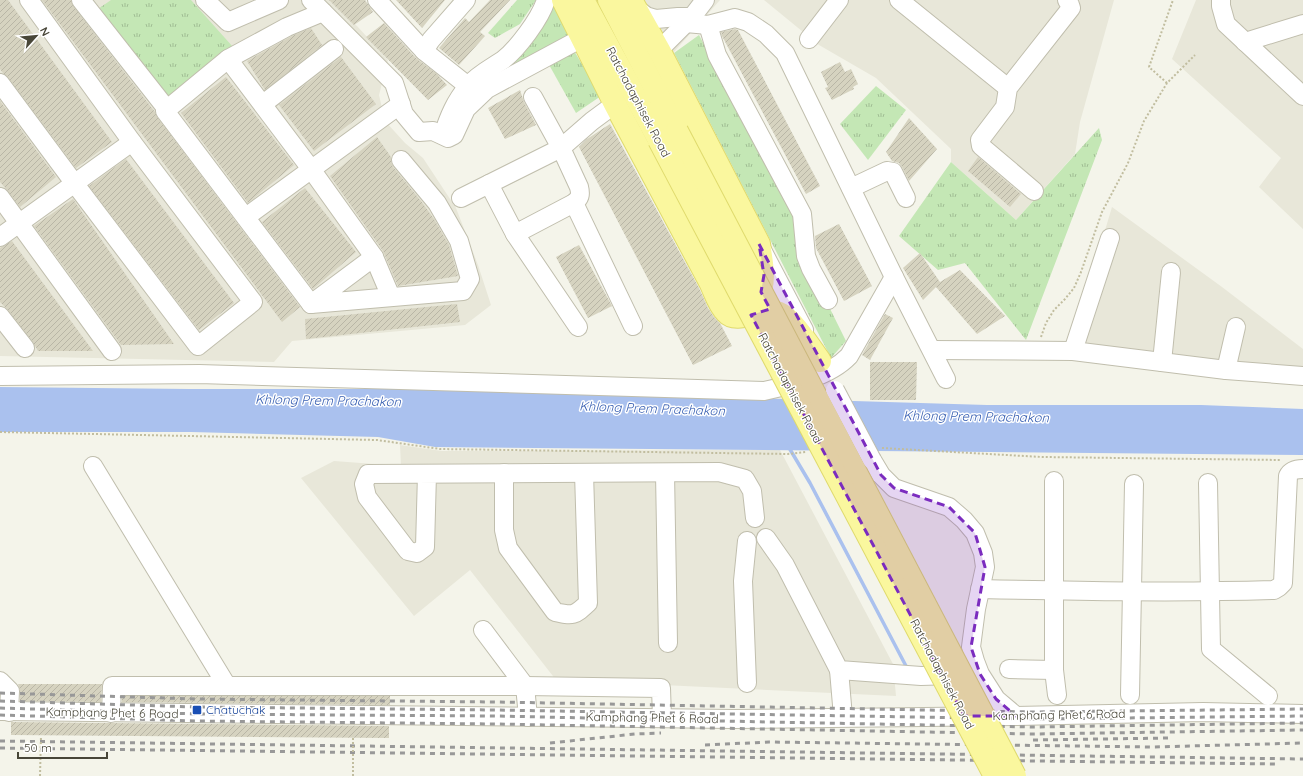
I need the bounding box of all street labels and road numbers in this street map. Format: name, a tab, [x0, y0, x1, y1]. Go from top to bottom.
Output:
street label: Ratchadaphisek Road	[603, 44, 674, 159]
street label: Ratchadaphisek Road	[755, 330, 826, 445]
street label: Ratchadaphisek Road	[907, 616, 978, 731]
street label: Kamphang Phet 6 Road	[45, 704, 179, 721]
street label: Kamphang Phet 6 Road	[992, 706, 1126, 723]
street label: Kamphang Phet 6 Road	[585, 709, 719, 726]

